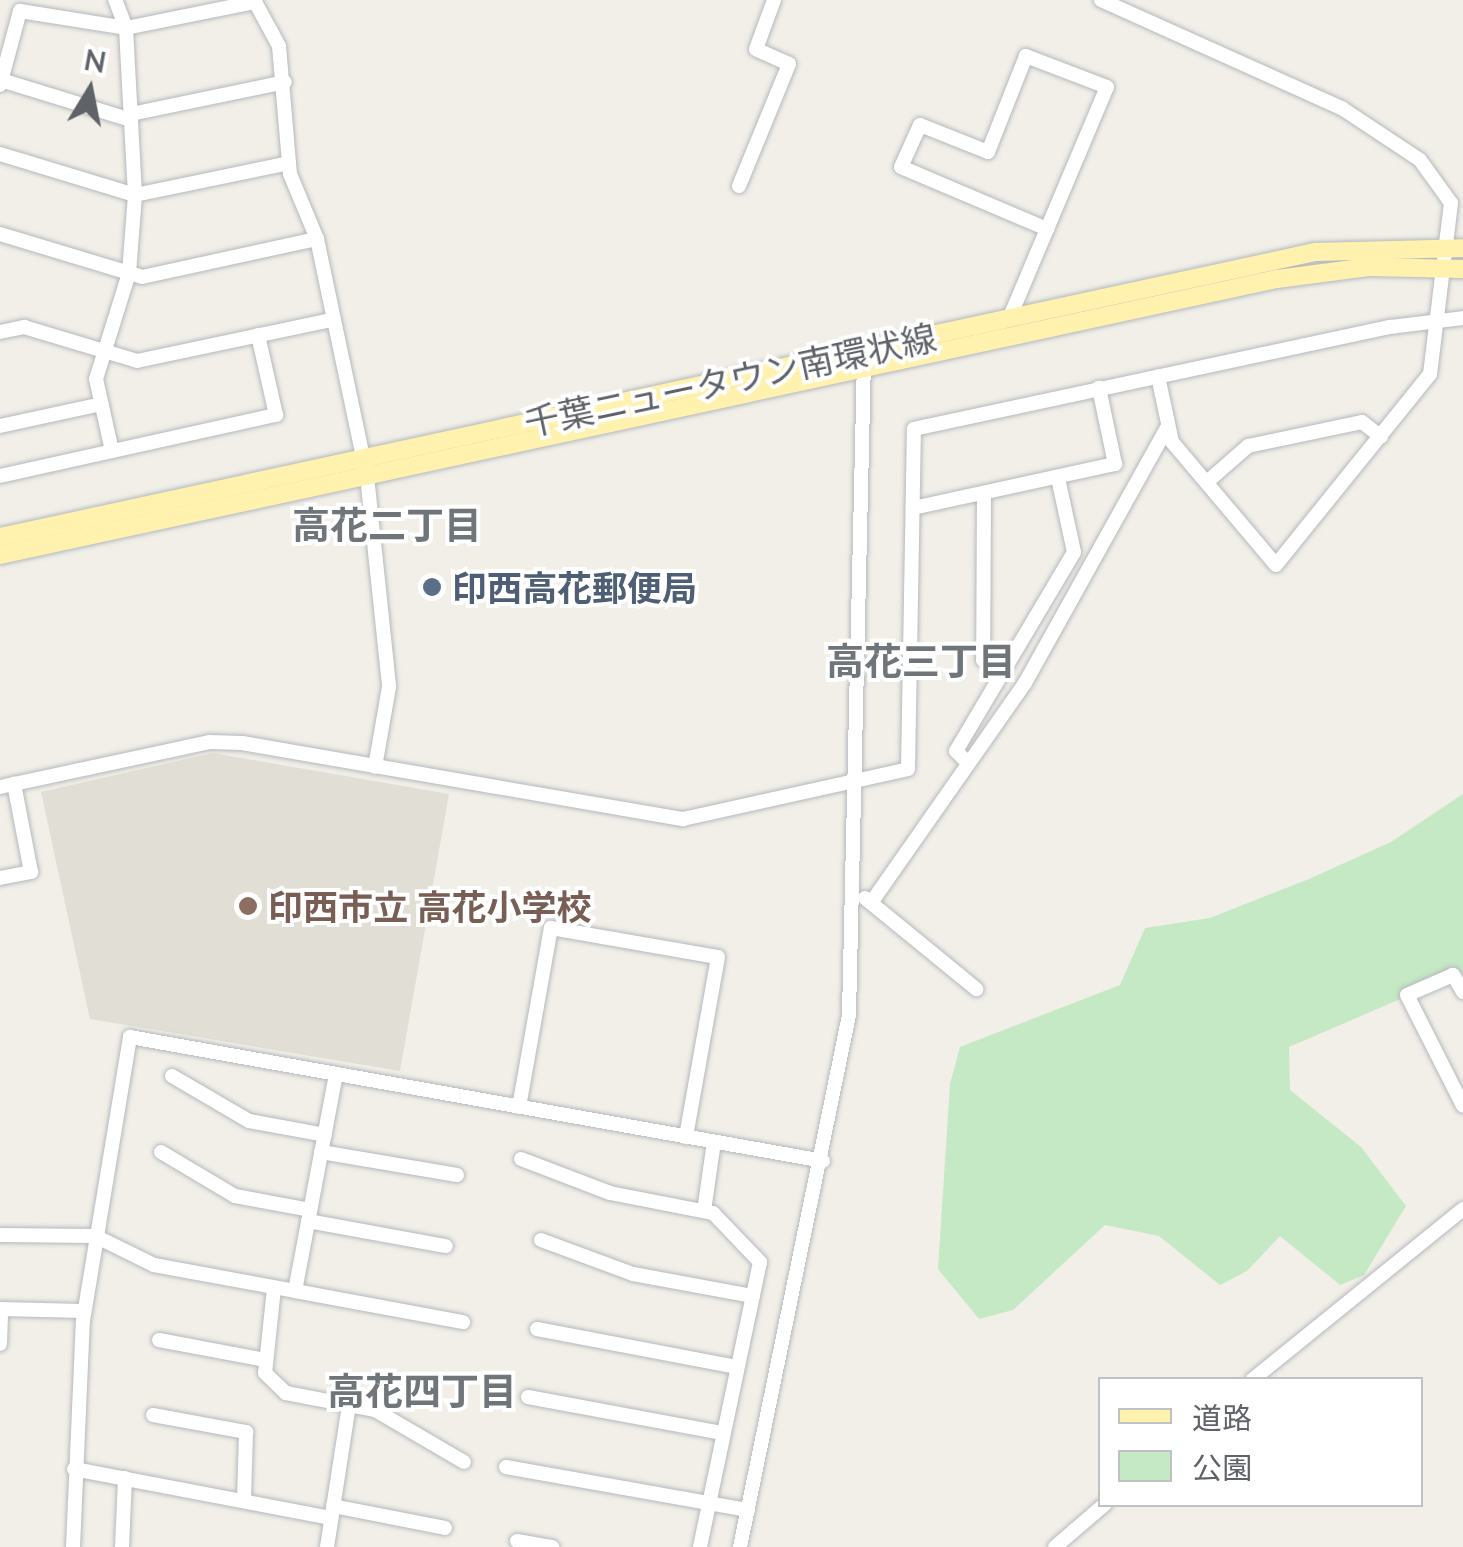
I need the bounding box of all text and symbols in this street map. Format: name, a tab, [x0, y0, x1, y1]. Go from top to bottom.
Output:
north arrow	[40, 40, 140, 140]
text: N	[82, 42, 109, 79]
street label: 千葉ニュータウン南環状線	[520, 315, 940, 443]
district label: 高花二丁目	[292, 502, 482, 548]
place label: 印西高花郵便局	[452, 566, 697, 608]
marker: 印西高花郵便局	[421, 576, 443, 598]
district label: 高花三丁目	[826, 638, 1016, 684]
place label: 印西市立 高花小学校	[268, 885, 592, 927]
marker: 印西市立 高花小学校	[237, 895, 259, 917]
district label: 高花四丁目	[327, 1368, 517, 1414]
legend	[1098, 1377, 1423, 1507]
text: 道路	[1192, 1399, 1252, 1435]
text: 公園	[1192, 1449, 1252, 1485]

